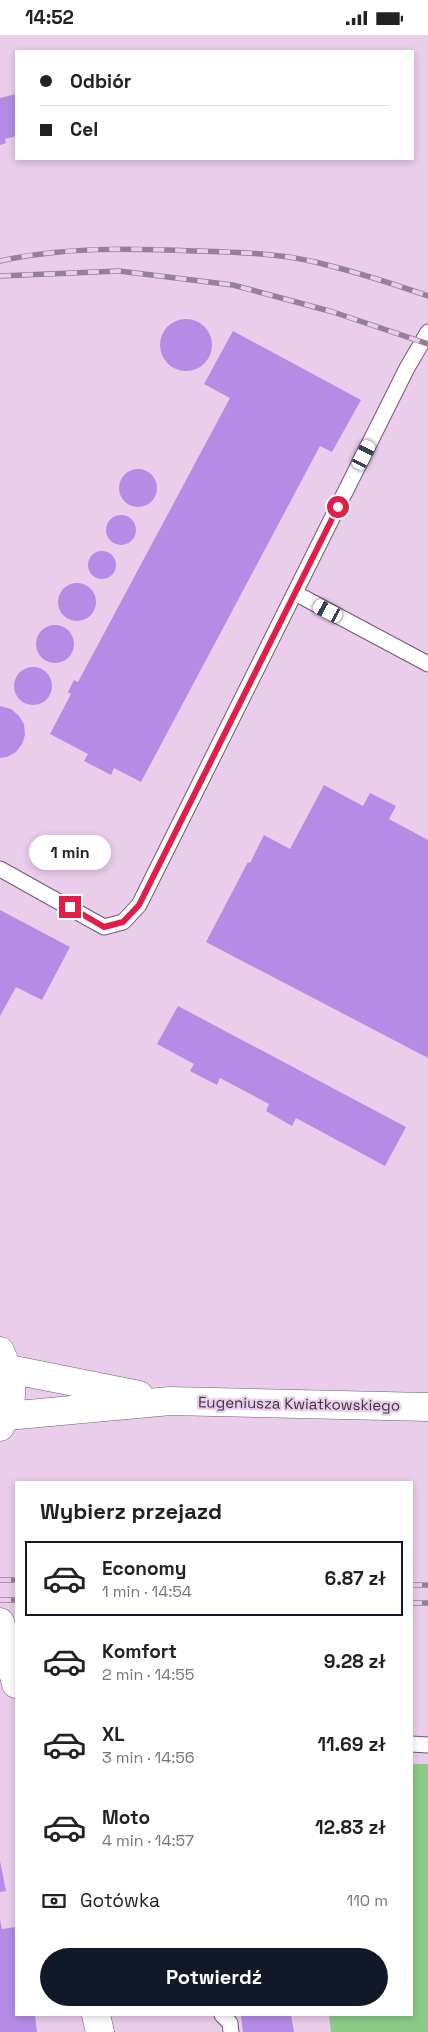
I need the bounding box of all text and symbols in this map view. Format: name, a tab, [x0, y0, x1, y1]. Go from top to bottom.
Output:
text: 14:52	[25, 5, 74, 30]
text: Odbiór	[70, 69, 131, 94]
text: Cel	[70, 117, 98, 142]
car	[350, 438, 377, 472]
route start	[327, 496, 349, 518]
car	[311, 597, 344, 625]
callout: 1 min	[29, 835, 111, 869]
text: 1 min	[50, 842, 90, 863]
route end	[59, 896, 81, 918]
street label: Eugeniusza Kwiatkowskiego	[198, 1392, 400, 1415]
text: Wybierz przejazd	[40, 1497, 222, 1525]
icon: car	[42, 1556, 87, 1601]
text: Economy	[102, 1556, 186, 1581]
text: 6.87 zł	[324, 1566, 386, 1591]
text: 1 min · 14:54	[102, 1581, 192, 1602]
icon: car	[42, 1639, 87, 1684]
text: Komfort	[102, 1639, 177, 1664]
text: 9.28 zł	[324, 1649, 386, 1674]
text: 2 min · 14:55	[102, 1664, 194, 1685]
icon: car	[42, 1722, 87, 1767]
text: XL	[102, 1722, 125, 1747]
text: 11.69 zł	[317, 1732, 386, 1757]
text: 3 min · 14:56	[102, 1747, 195, 1768]
icon: car	[42, 1805, 87, 1850]
text: Moto	[102, 1805, 150, 1830]
text: 12.83 zł	[315, 1815, 386, 1840]
text: 4 min · 14:57	[102, 1830, 194, 1851]
icon: cash	[40, 1887, 68, 1915]
text: Gotówka	[80, 1888, 160, 1913]
text: 110 m	[346, 1890, 388, 1911]
button: Potwierdź	[40, 1948, 388, 2006]

